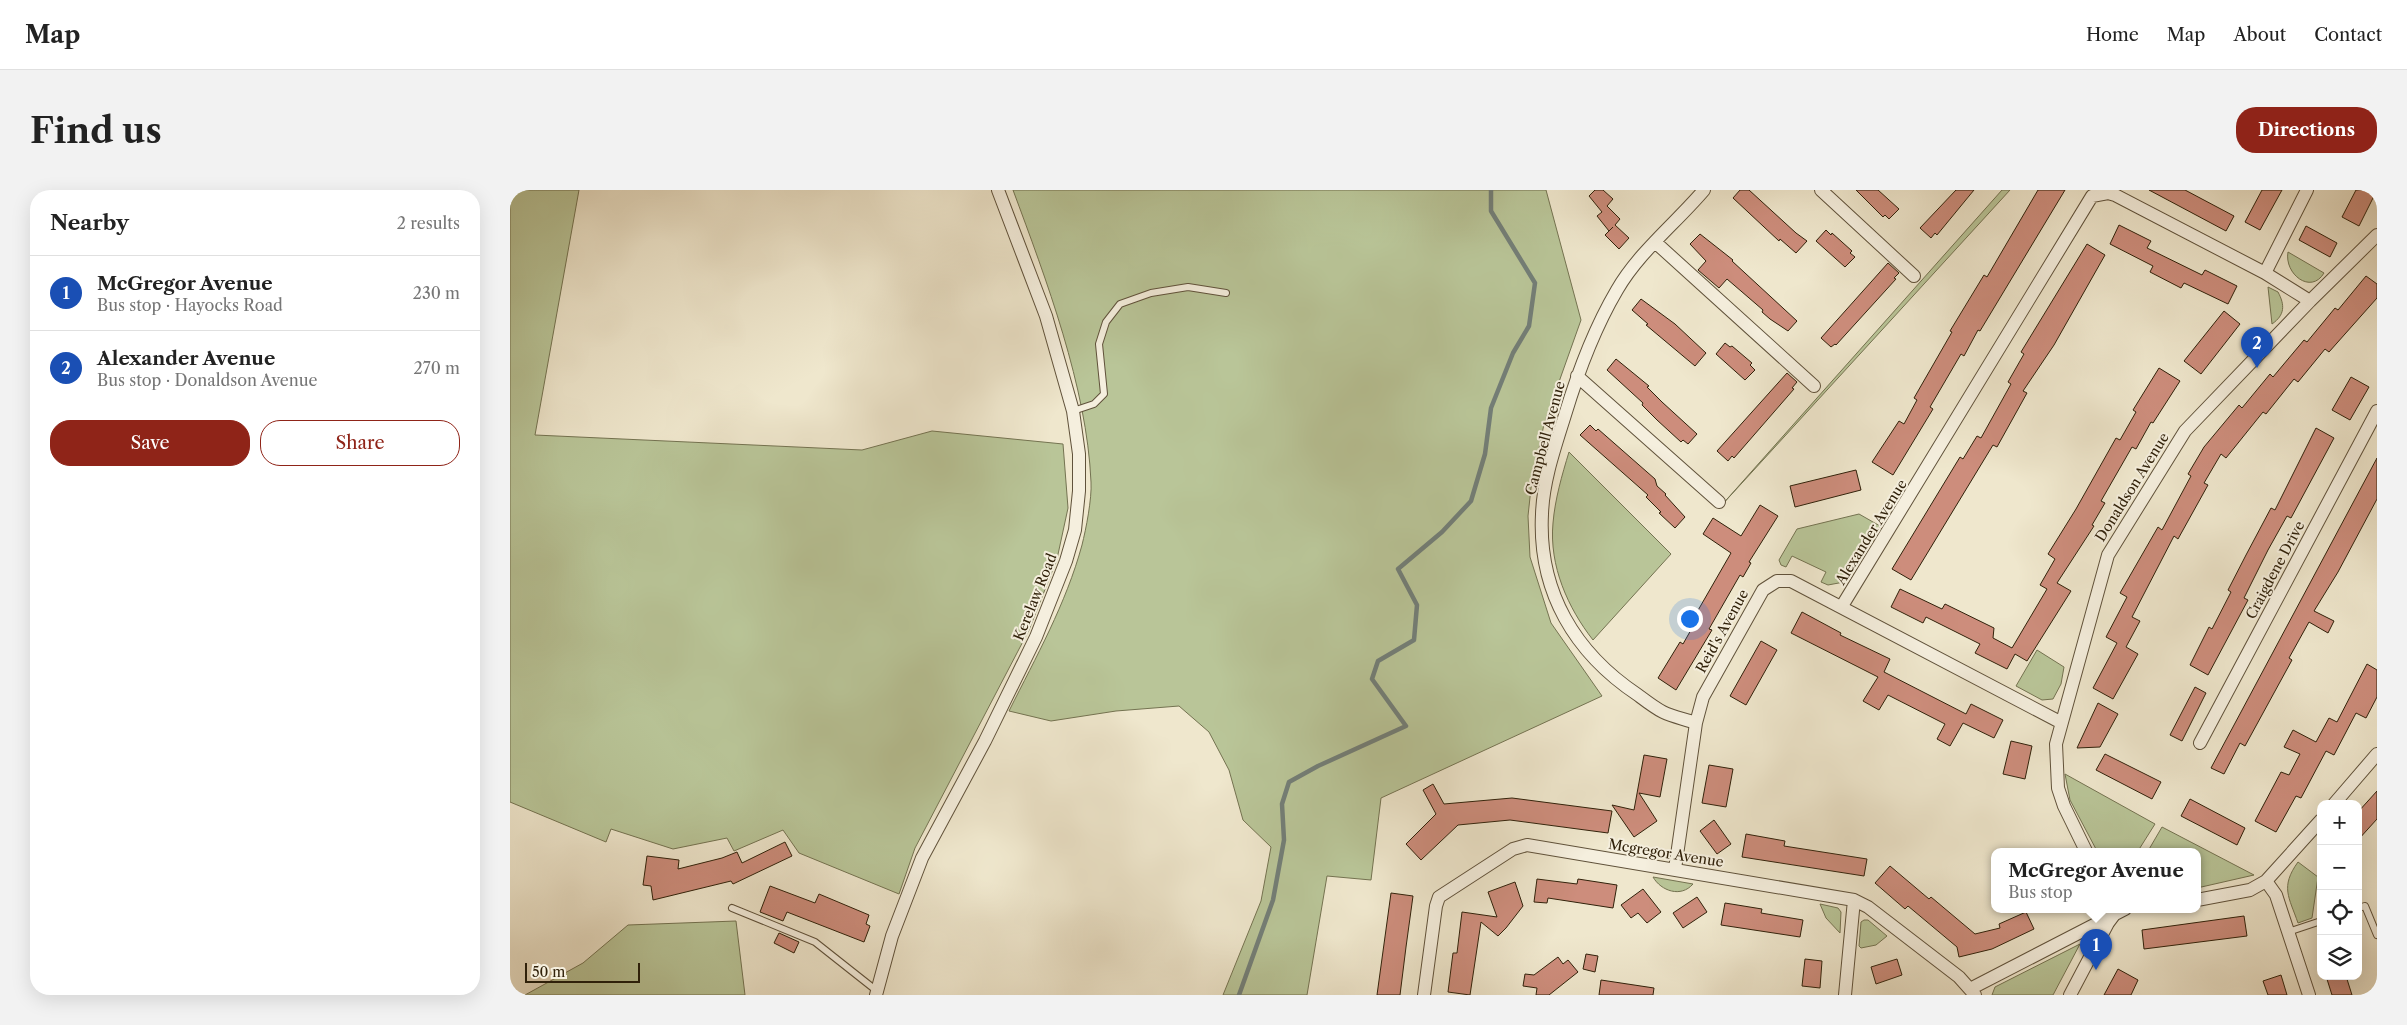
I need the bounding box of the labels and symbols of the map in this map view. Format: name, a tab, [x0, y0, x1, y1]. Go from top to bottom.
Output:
pin: 2	[2241, 327, 2273, 368]
street label: Campbell Avenue	[1521, 379, 1569, 497]
street label: Donaldson Avenue	[2091, 429, 2173, 545]
street label: Alexander Avenue	[1831, 476, 1911, 589]
street label: Craigdene Drive	[2242, 518, 2309, 622]
street label: Kerelaw Road	[1009, 550, 1061, 643]
street label: Reid's Avenue	[1692, 586, 1752, 676]
your location	[1677, 606, 1703, 632]
street label: Mcgregor Avenue	[1607, 835, 1725, 871]
pin: 1	[2080, 929, 2112, 970]
scale bar	[525, 960, 640, 983]

